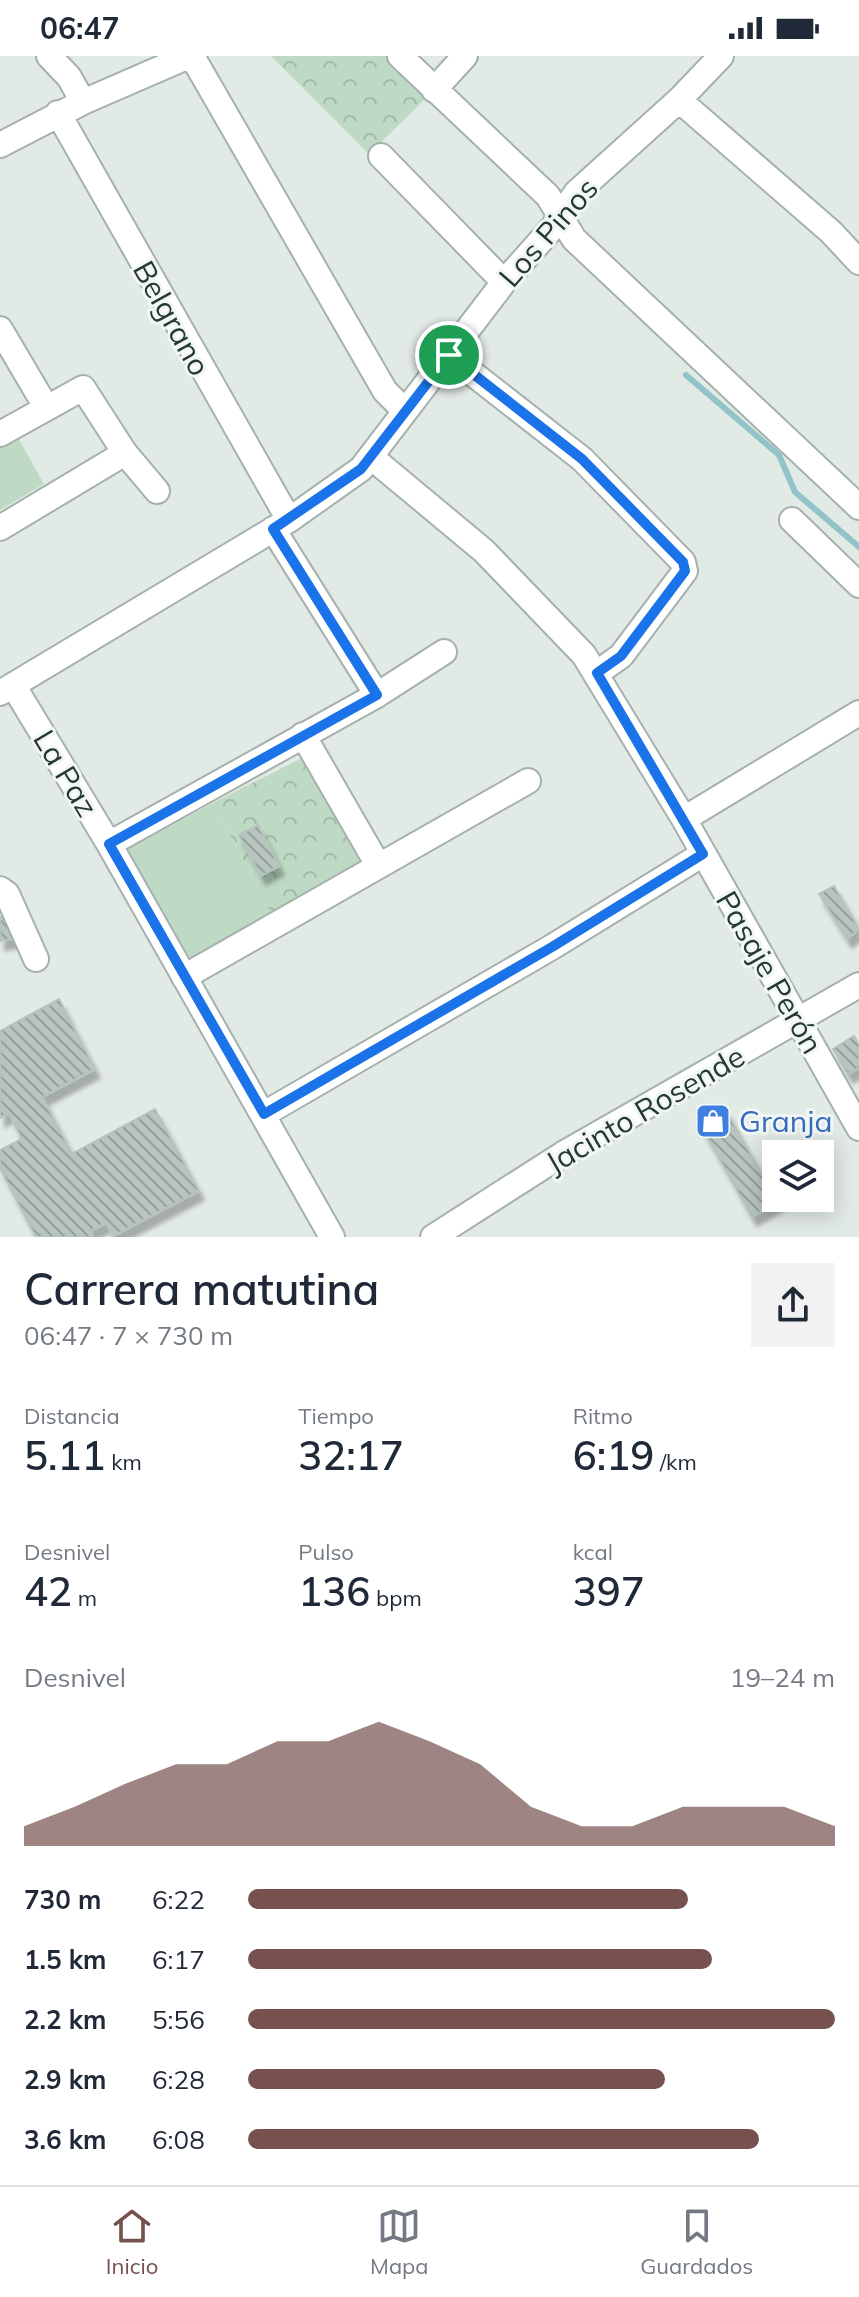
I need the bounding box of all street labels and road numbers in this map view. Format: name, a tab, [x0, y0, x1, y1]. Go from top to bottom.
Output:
street label: Los Pinos	[490, 170, 606, 294]
street label: Belgrano	[125, 254, 219, 382]
street label: La Paz	[25, 723, 107, 823]
street label: Pasaje Perón	[708, 884, 832, 1060]
street label: Jacinto Rosende	[539, 1037, 751, 1181]

